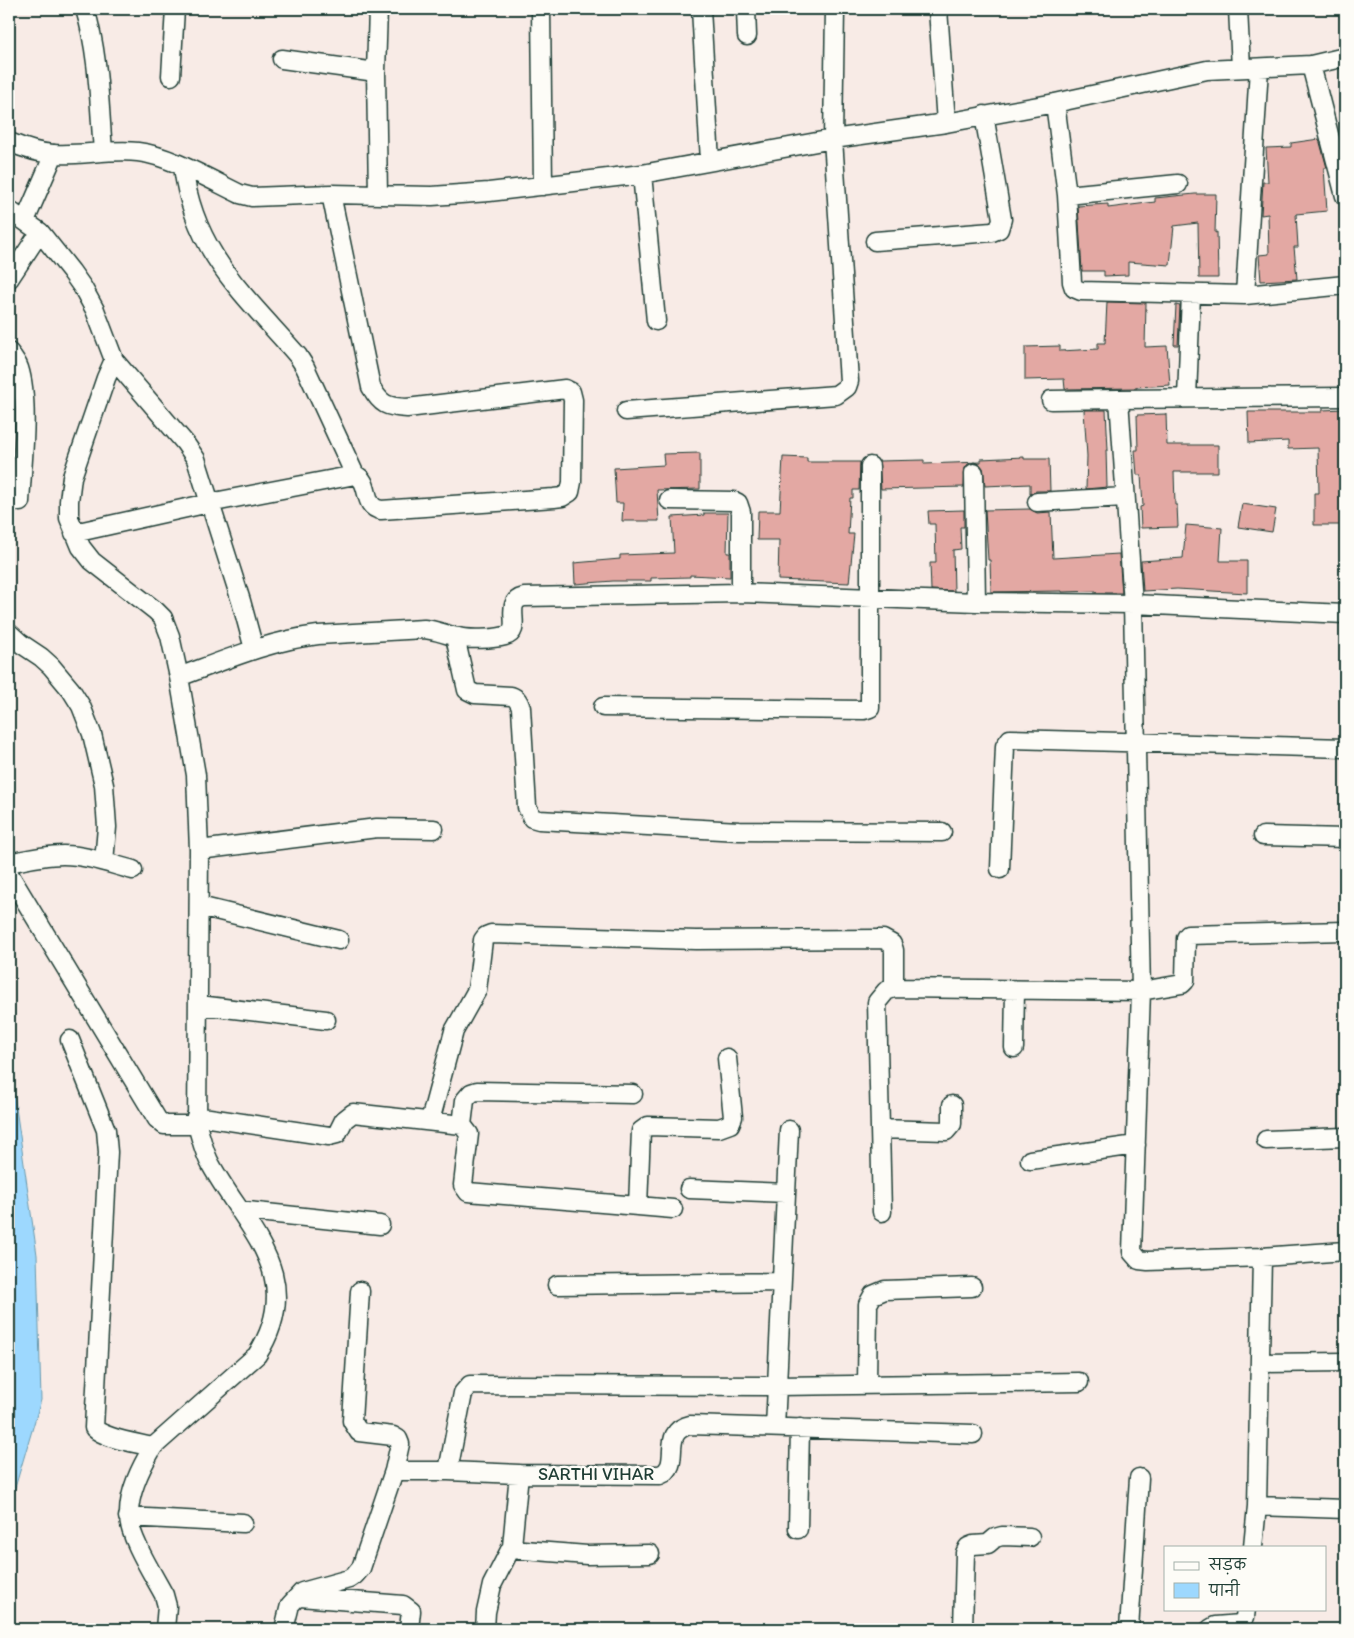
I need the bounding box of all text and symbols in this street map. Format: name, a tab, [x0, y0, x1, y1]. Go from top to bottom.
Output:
street label: SARTHI VIHAR	[538, 1463, 654, 1485]
legend	[1164, 1546, 1326, 1610]
text: सड़क	[1208, 1556, 1247, 1575]
text: पानी	[1208, 1579, 1241, 1600]

